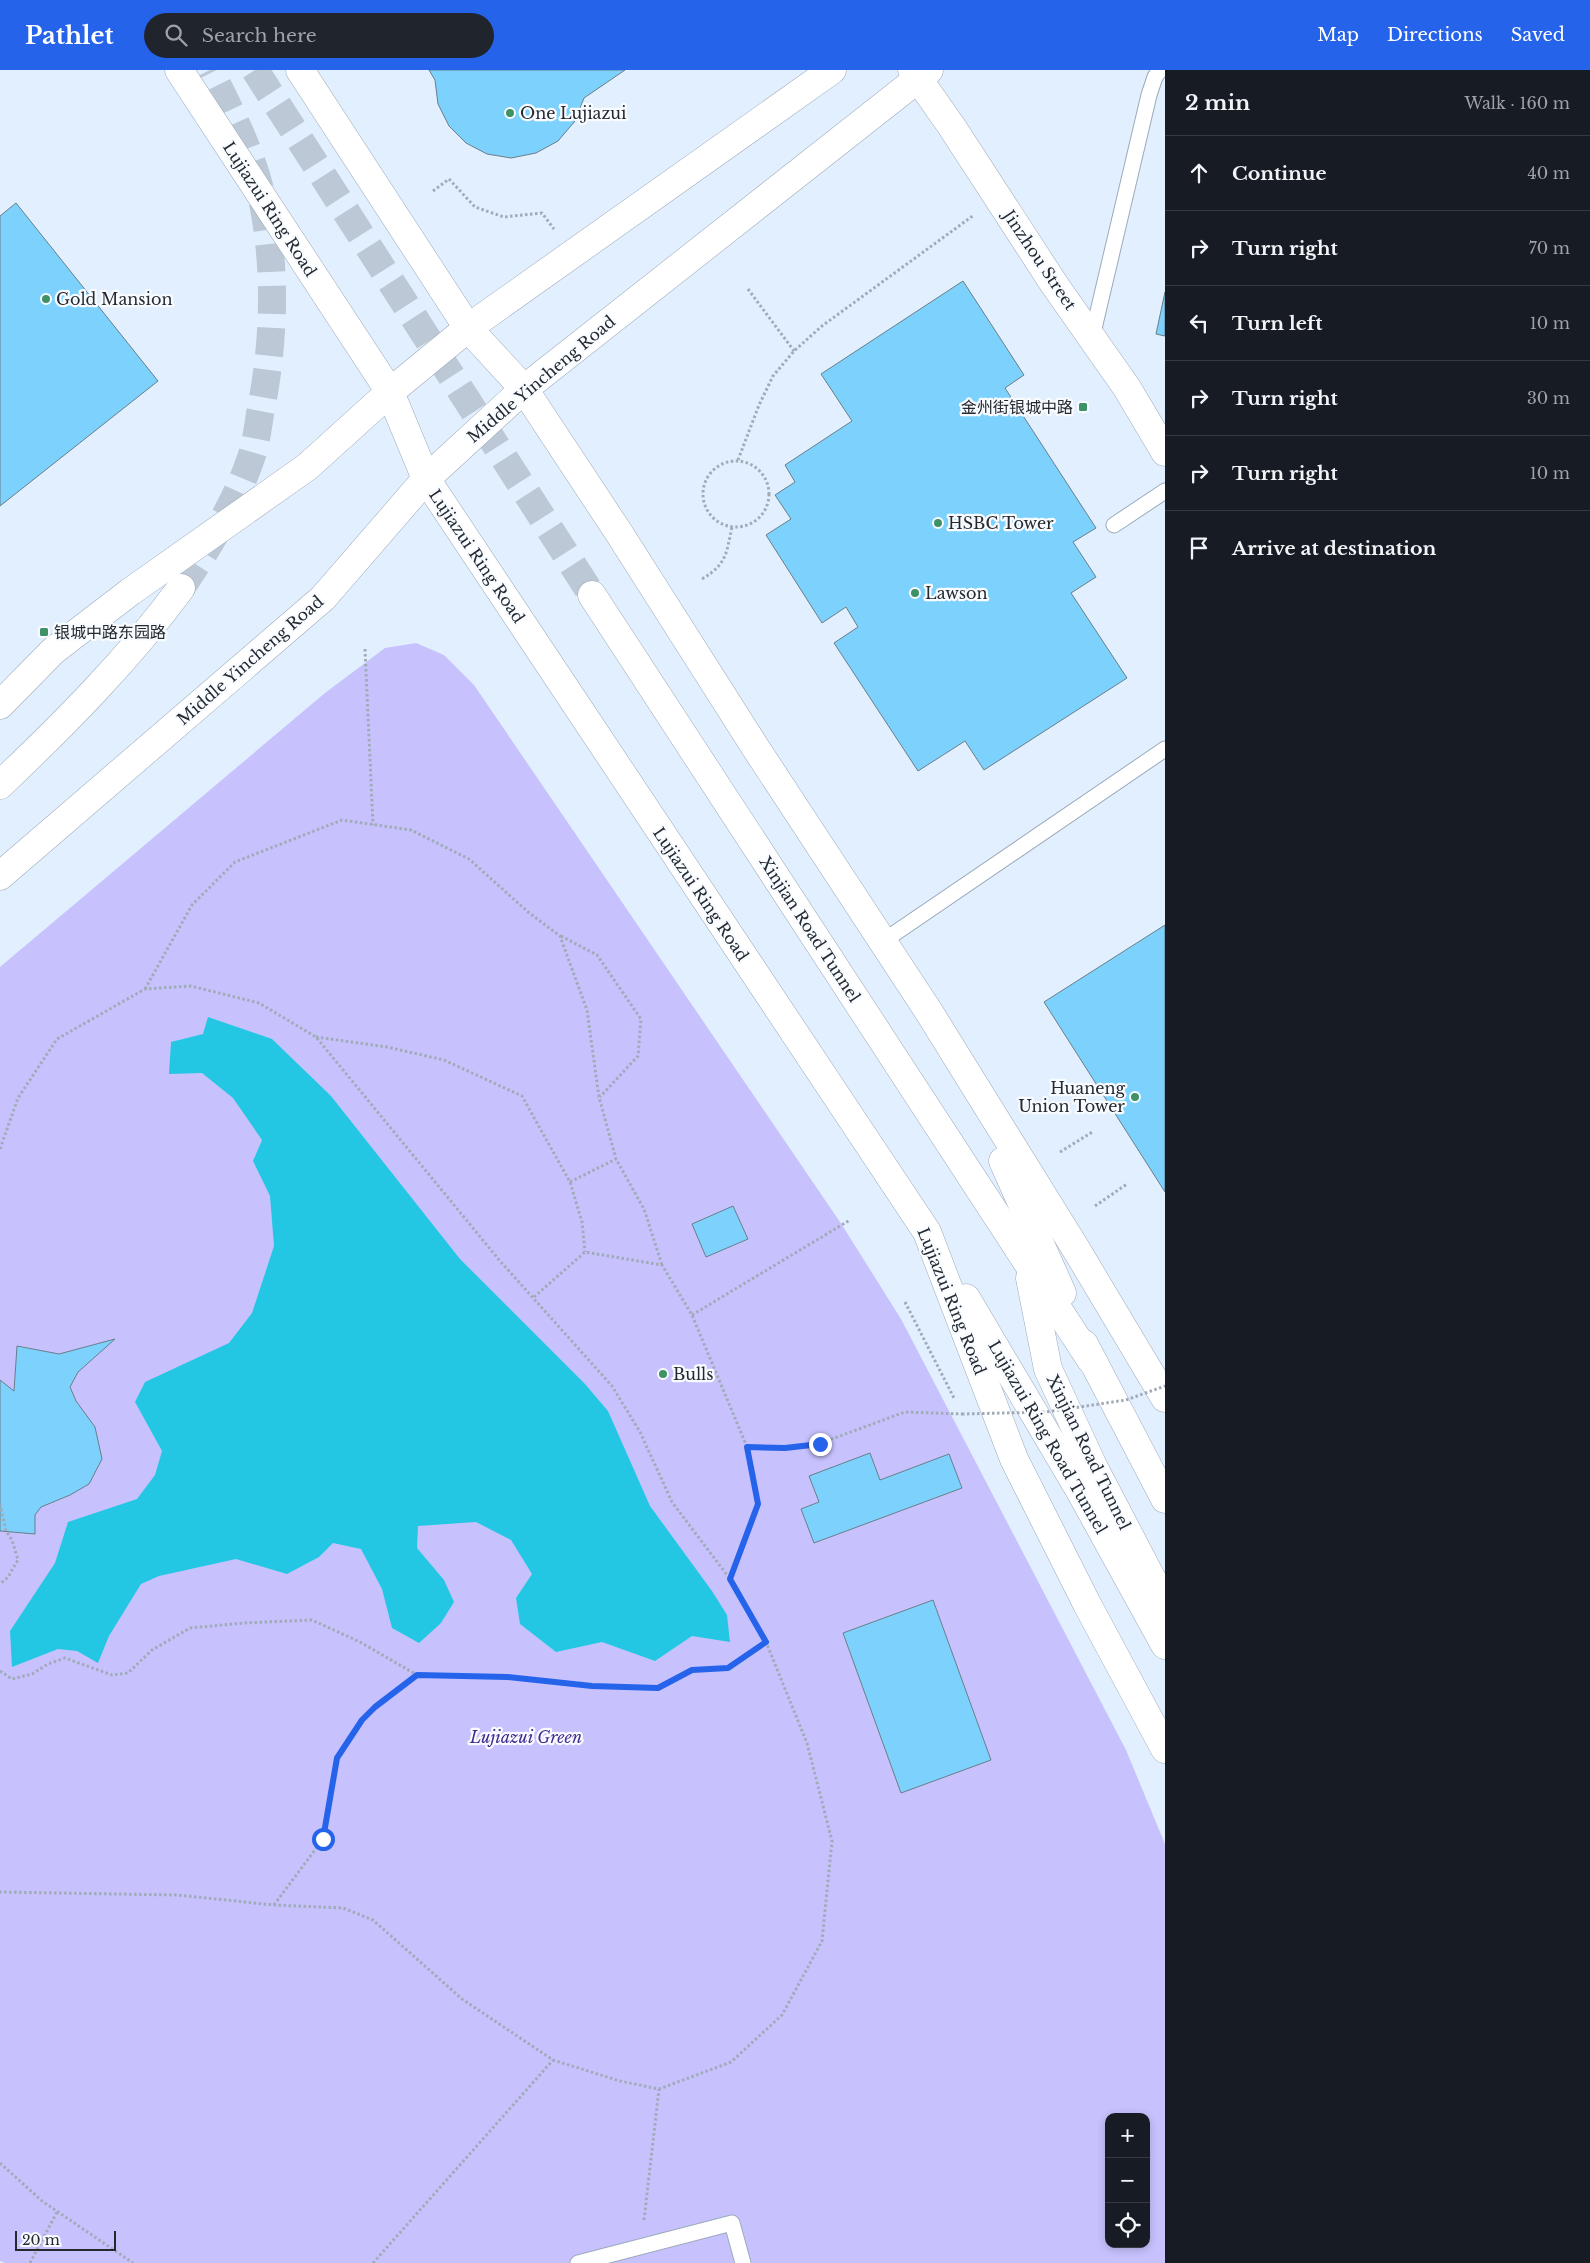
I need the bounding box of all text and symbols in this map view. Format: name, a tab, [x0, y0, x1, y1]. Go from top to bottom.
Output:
search box	[144, 13, 494, 58]
text: Pathlet	[25, 21, 114, 50]
icon: search	[162, 21, 190, 49]
text: Search here	[202, 24, 317, 47]
text: Map	[1317, 24, 1359, 46]
text: Directions	[1387, 24, 1483, 46]
text: Saved	[1511, 24, 1565, 46]
text: 2 min	[1185, 90, 1250, 116]
text: Walk · 160 m	[1465, 93, 1570, 113]
place label: One Lujiazui	[520, 103, 627, 123]
marker: One Lujiazui	[504, 107, 516, 119]
street label: Lujiazui Ring Road	[219, 138, 321, 280]
icon: ahead	[1185, 159, 1213, 187]
text: Continue	[1232, 162, 1327, 185]
text: 40 m	[1527, 163, 1570, 183]
street label: Jinzhou Street	[998, 204, 1081, 314]
icon: right	[1185, 234, 1213, 262]
text: Turn right	[1232, 237, 1338, 260]
text: 70 m	[1529, 238, 1570, 258]
place label: Gold Mansion	[56, 289, 173, 309]
marker: Gold Mansion	[40, 293, 52, 305]
icon: left	[1185, 309, 1213, 337]
street label: Middle Yincheng Road	[463, 311, 619, 447]
text: Turn left	[1232, 312, 1323, 335]
text: 10 m	[1530, 313, 1570, 333]
icon: right	[1185, 384, 1213, 412]
text: Turn right	[1232, 387, 1338, 410]
text: 30 m	[1527, 388, 1570, 408]
place label: 金州街银城中路	[961, 397, 1073, 417]
marker: 金州街银城中路	[1077, 401, 1089, 413]
icon: right	[1185, 459, 1213, 487]
text: Turn right	[1232, 462, 1338, 485]
text: 10 m	[1530, 463, 1570, 483]
street label: Lujiazui Ring Road	[425, 485, 529, 627]
place label: HSBC Tower	[948, 513, 1054, 533]
marker: HSBC Tower	[932, 517, 944, 529]
icon: arrive	[1185, 534, 1213, 562]
text: Arrive at destination	[1232, 537, 1436, 560]
place label: Lawson	[925, 583, 987, 603]
marker: Lawson	[909, 587, 921, 599]
street label: Middle Yincheng Road	[173, 591, 327, 729]
place label: 银城中路东园路	[54, 622, 166, 642]
marker: 银城中路东园路	[38, 626, 50, 638]
street label: Lujiazui Ring Road	[649, 823, 753, 965]
street label: Xinjian Road Tunnel	[755, 852, 865, 1006]
place label: Huaneng Union Tower	[1018, 1078, 1125, 1116]
marker: Huaneng Union Tower	[1129, 1091, 1141, 1103]
street label: Lujiazui Ring Road	[913, 1225, 991, 1378]
street label: Lujiazui Ring Road Tunnel	[984, 1337, 1112, 1537]
place label: Bulls	[673, 1364, 714, 1384]
marker: Bulls	[657, 1368, 669, 1380]
street label: Xinjian Road Tunnel	[1043, 1371, 1135, 1533]
route end	[809, 1433, 832, 1456]
park label: Lujiazui Green	[469, 1727, 582, 1747]
route start	[312, 1828, 335, 1851]
map controls	[1105, 2113, 1150, 2248]
button: +	[1105, 2113, 1150, 2158]
button: −	[1105, 2158, 1150, 2203]
button: locate	[1105, 2203, 1150, 2248]
scale bar	[15, 2228, 116, 2251]
text: 20 m	[22, 2231, 60, 2249]

